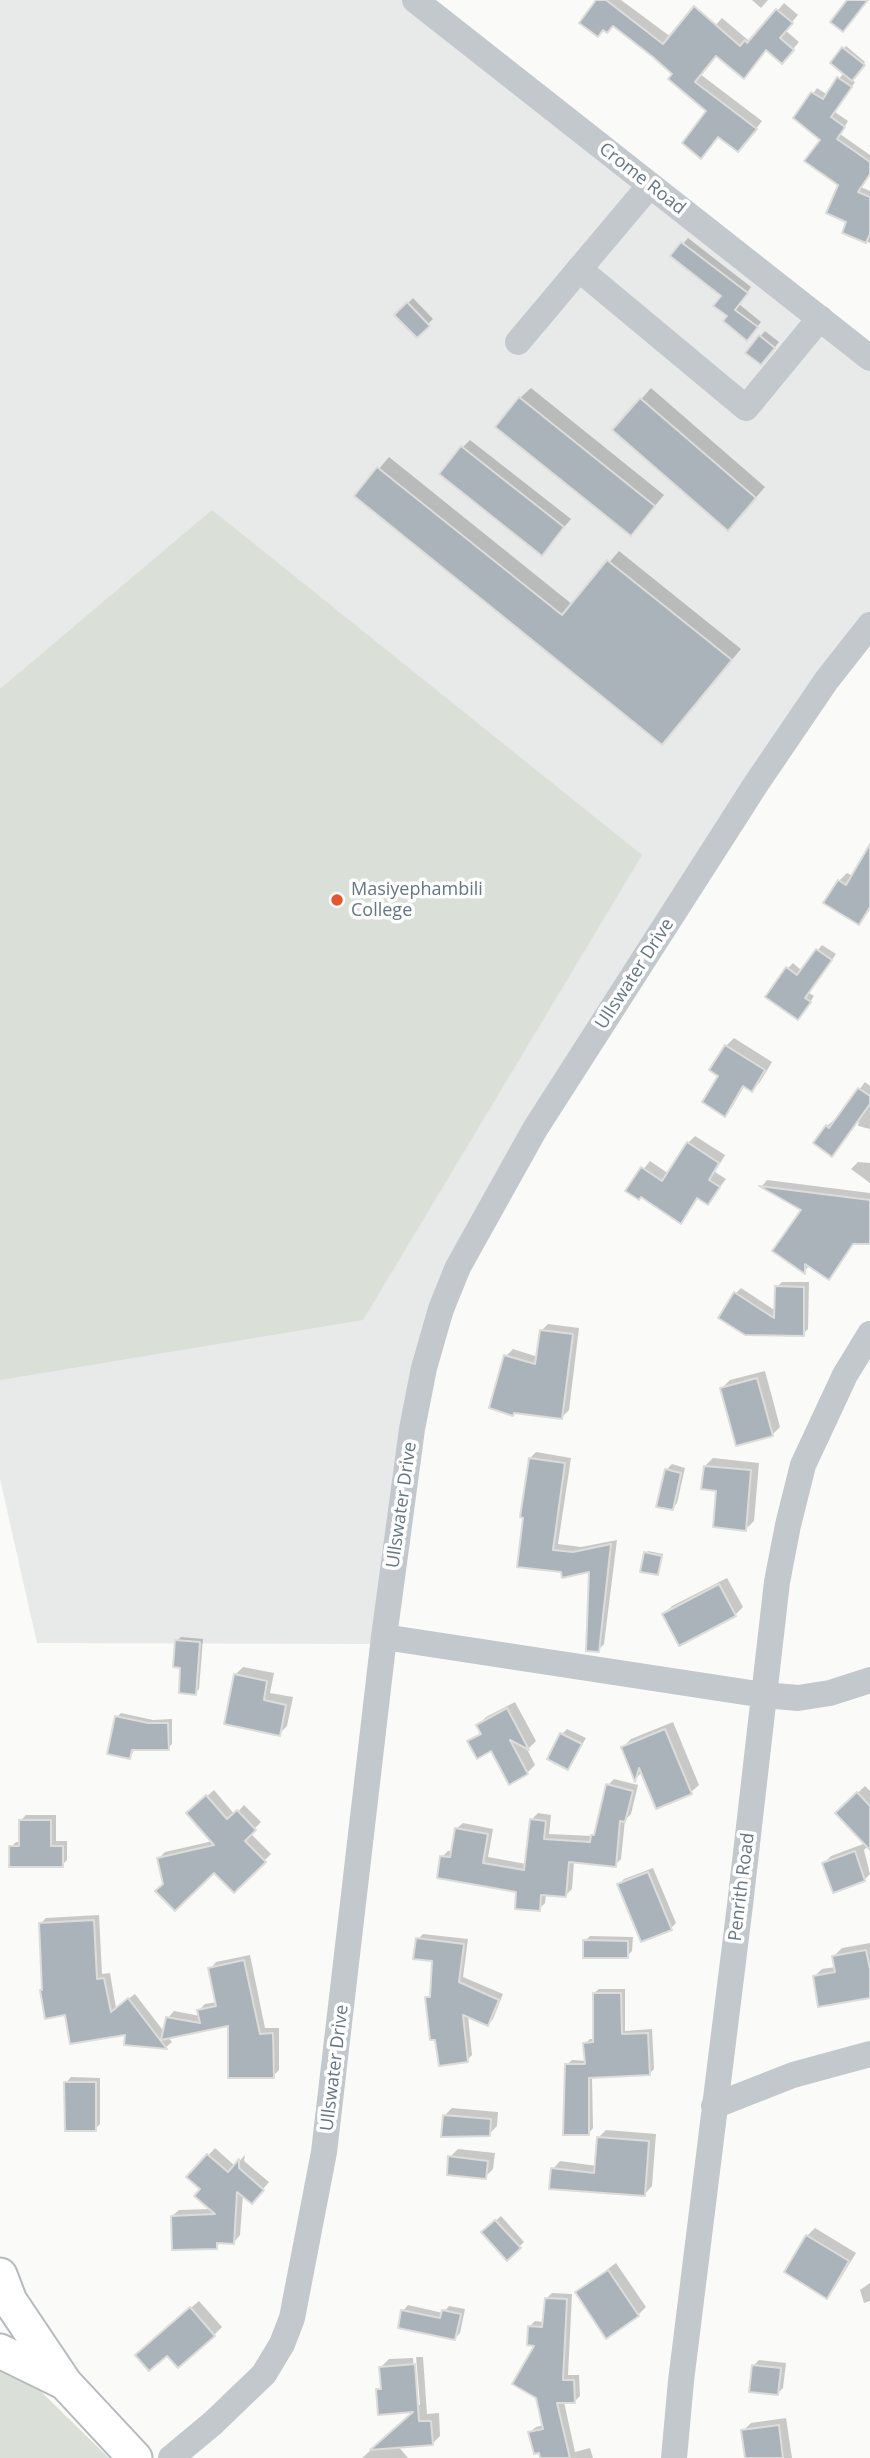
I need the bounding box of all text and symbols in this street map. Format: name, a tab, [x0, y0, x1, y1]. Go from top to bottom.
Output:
street label: Crome Road	[594, 138, 690, 220]
place label: Masiyephambili College	[351, 879, 483, 922]
marker: Masiyephambili College	[329, 892, 345, 908]
street label: Ullswater Drive	[591, 915, 679, 1033]
street label: Ullswater Drive	[382, 1440, 422, 1570]
street label: Penrith Road	[725, 1832, 759, 1942]
street label: Ullswater Drive	[317, 2003, 353, 2133]

